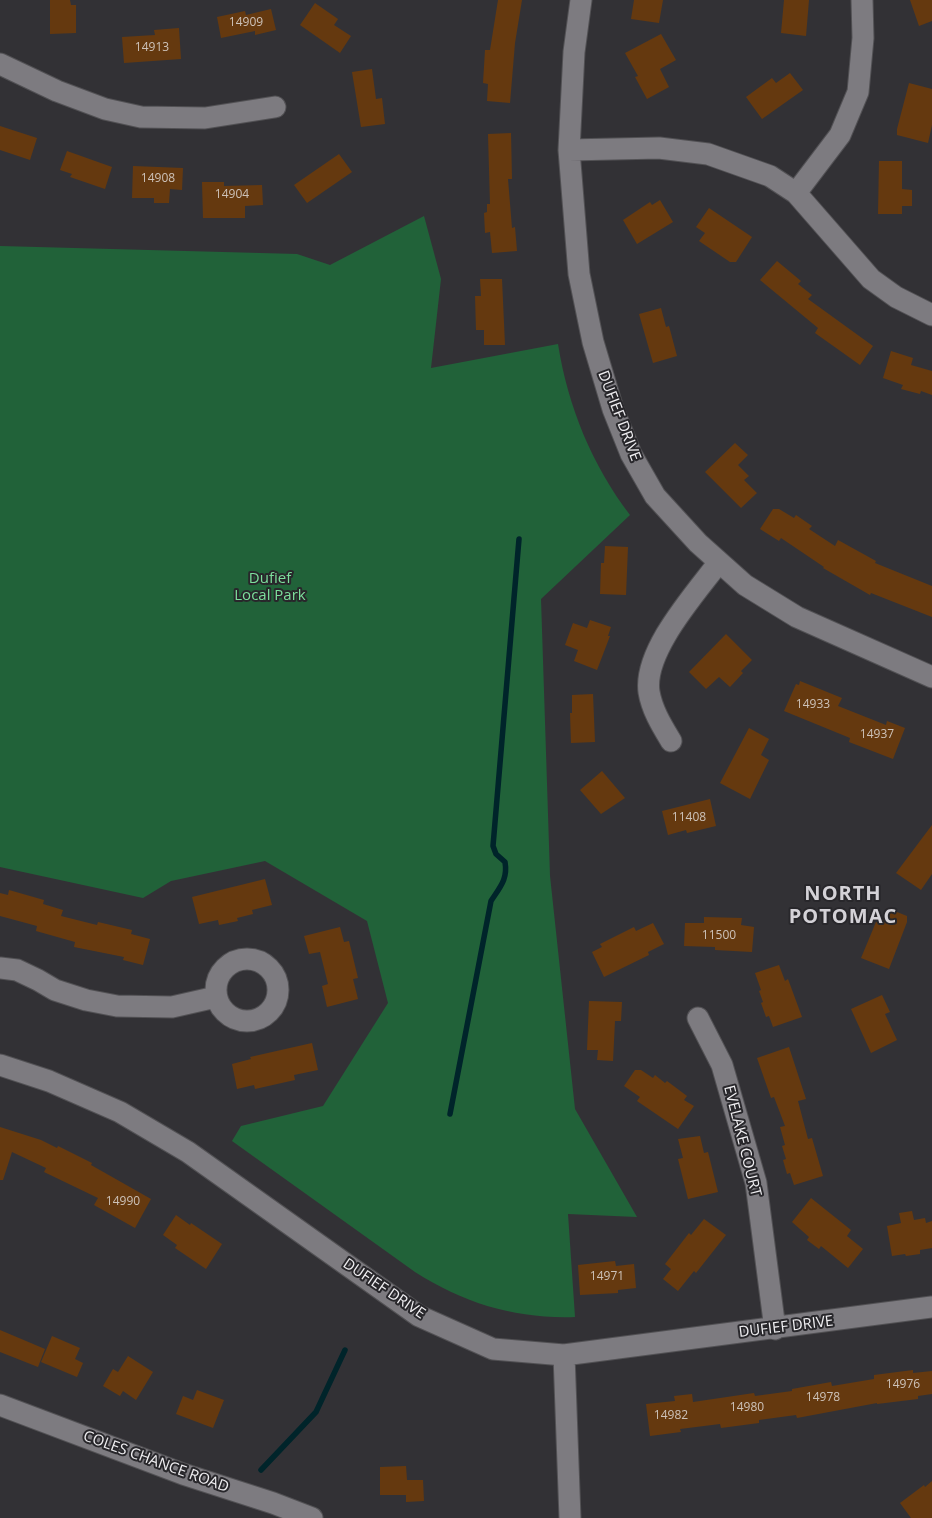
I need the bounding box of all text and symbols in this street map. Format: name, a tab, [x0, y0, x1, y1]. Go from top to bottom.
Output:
house number: 14909	[229, 16, 263, 30]
house number: 14913	[135, 41, 169, 55]
house number: 14908	[141, 172, 175, 186]
house number: 14904	[215, 188, 249, 202]
street label: DUFIEF DRIVE	[594, 368, 644, 464]
park label: Dufief Local Park	[234, 570, 306, 605]
house number: 14933	[796, 698, 830, 712]
house number: 14937	[860, 728, 894, 742]
house number: 11408	[672, 811, 706, 825]
district label: NORTH POTOMAC	[788, 882, 898, 929]
house number: 11500	[702, 929, 736, 943]
street label: EVELAKE COURT	[719, 1084, 765, 1198]
house number: 14990	[106, 1195, 140, 1209]
street label: DUFIEF DRIVE	[339, 1255, 429, 1323]
house number: 14971	[590, 1270, 624, 1284]
street label: DUFIEF DRIVE	[738, 1312, 834, 1342]
house number: 14976	[886, 1378, 920, 1392]
house number: 14978	[806, 1391, 840, 1405]
house number: 14980	[730, 1401, 764, 1415]
house number: 14982	[654, 1409, 688, 1423]
street label: COLES CHANCE ROAD	[81, 1427, 231, 1497]

